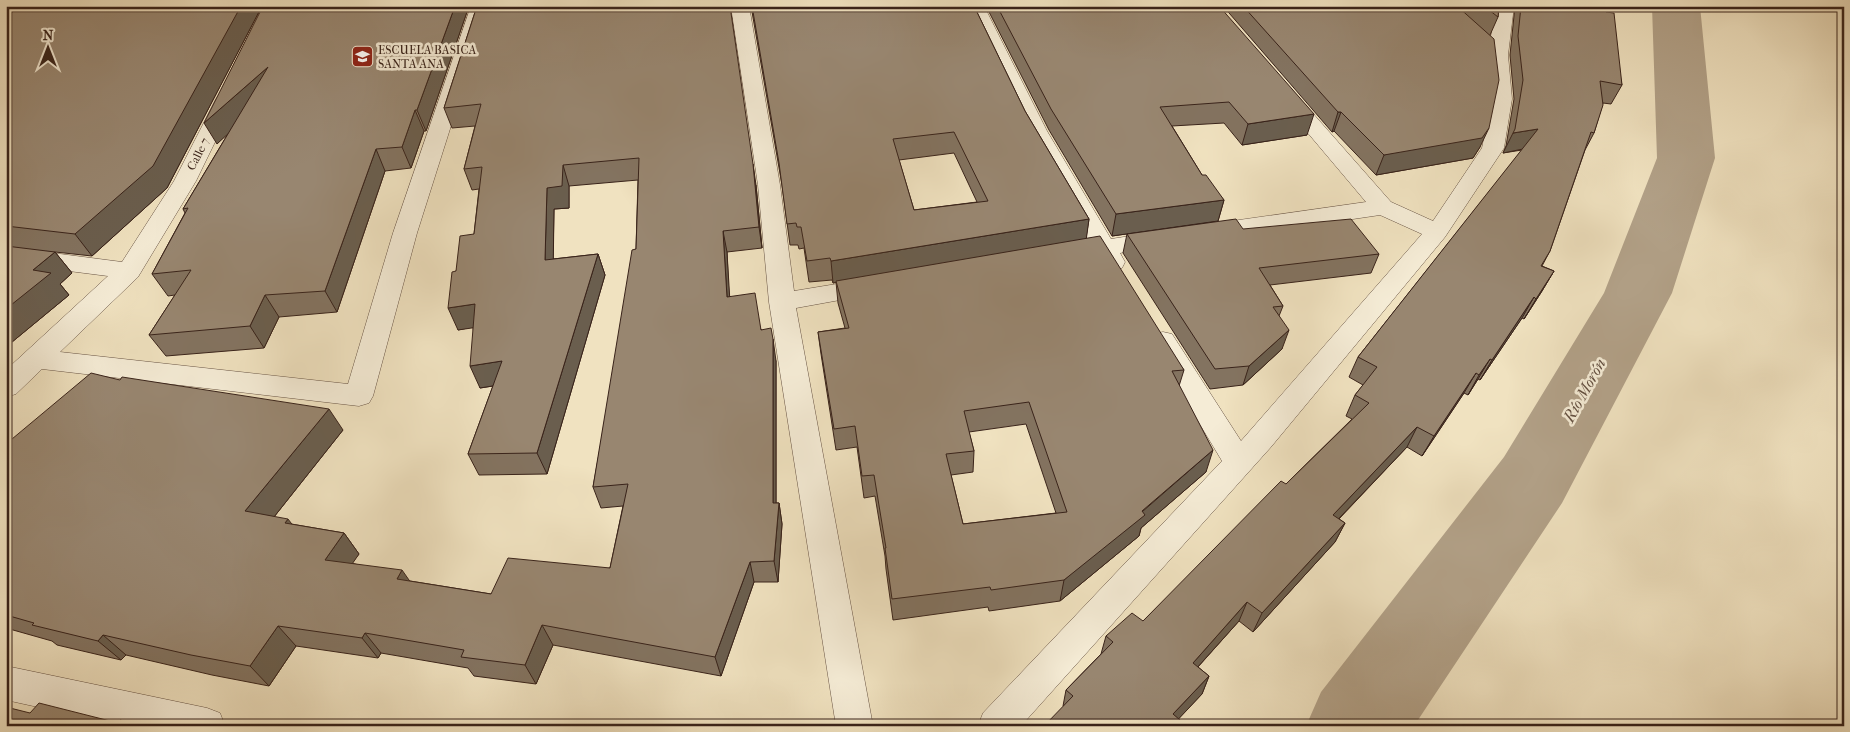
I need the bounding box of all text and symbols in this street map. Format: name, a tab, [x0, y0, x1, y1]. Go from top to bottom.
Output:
north arrow	[22, 22, 72, 72]
text: N	[43, 27, 54, 44]
place label: ESCUELA BASICA SANTA ANA	[378, 43, 476, 71]
school or university icon: ESCUELA BASICA SANTA ANA	[350, 45, 374, 69]
street label: Calle 7	[184, 135, 212, 173]
water label: Río Morón	[1559, 355, 1610, 426]

